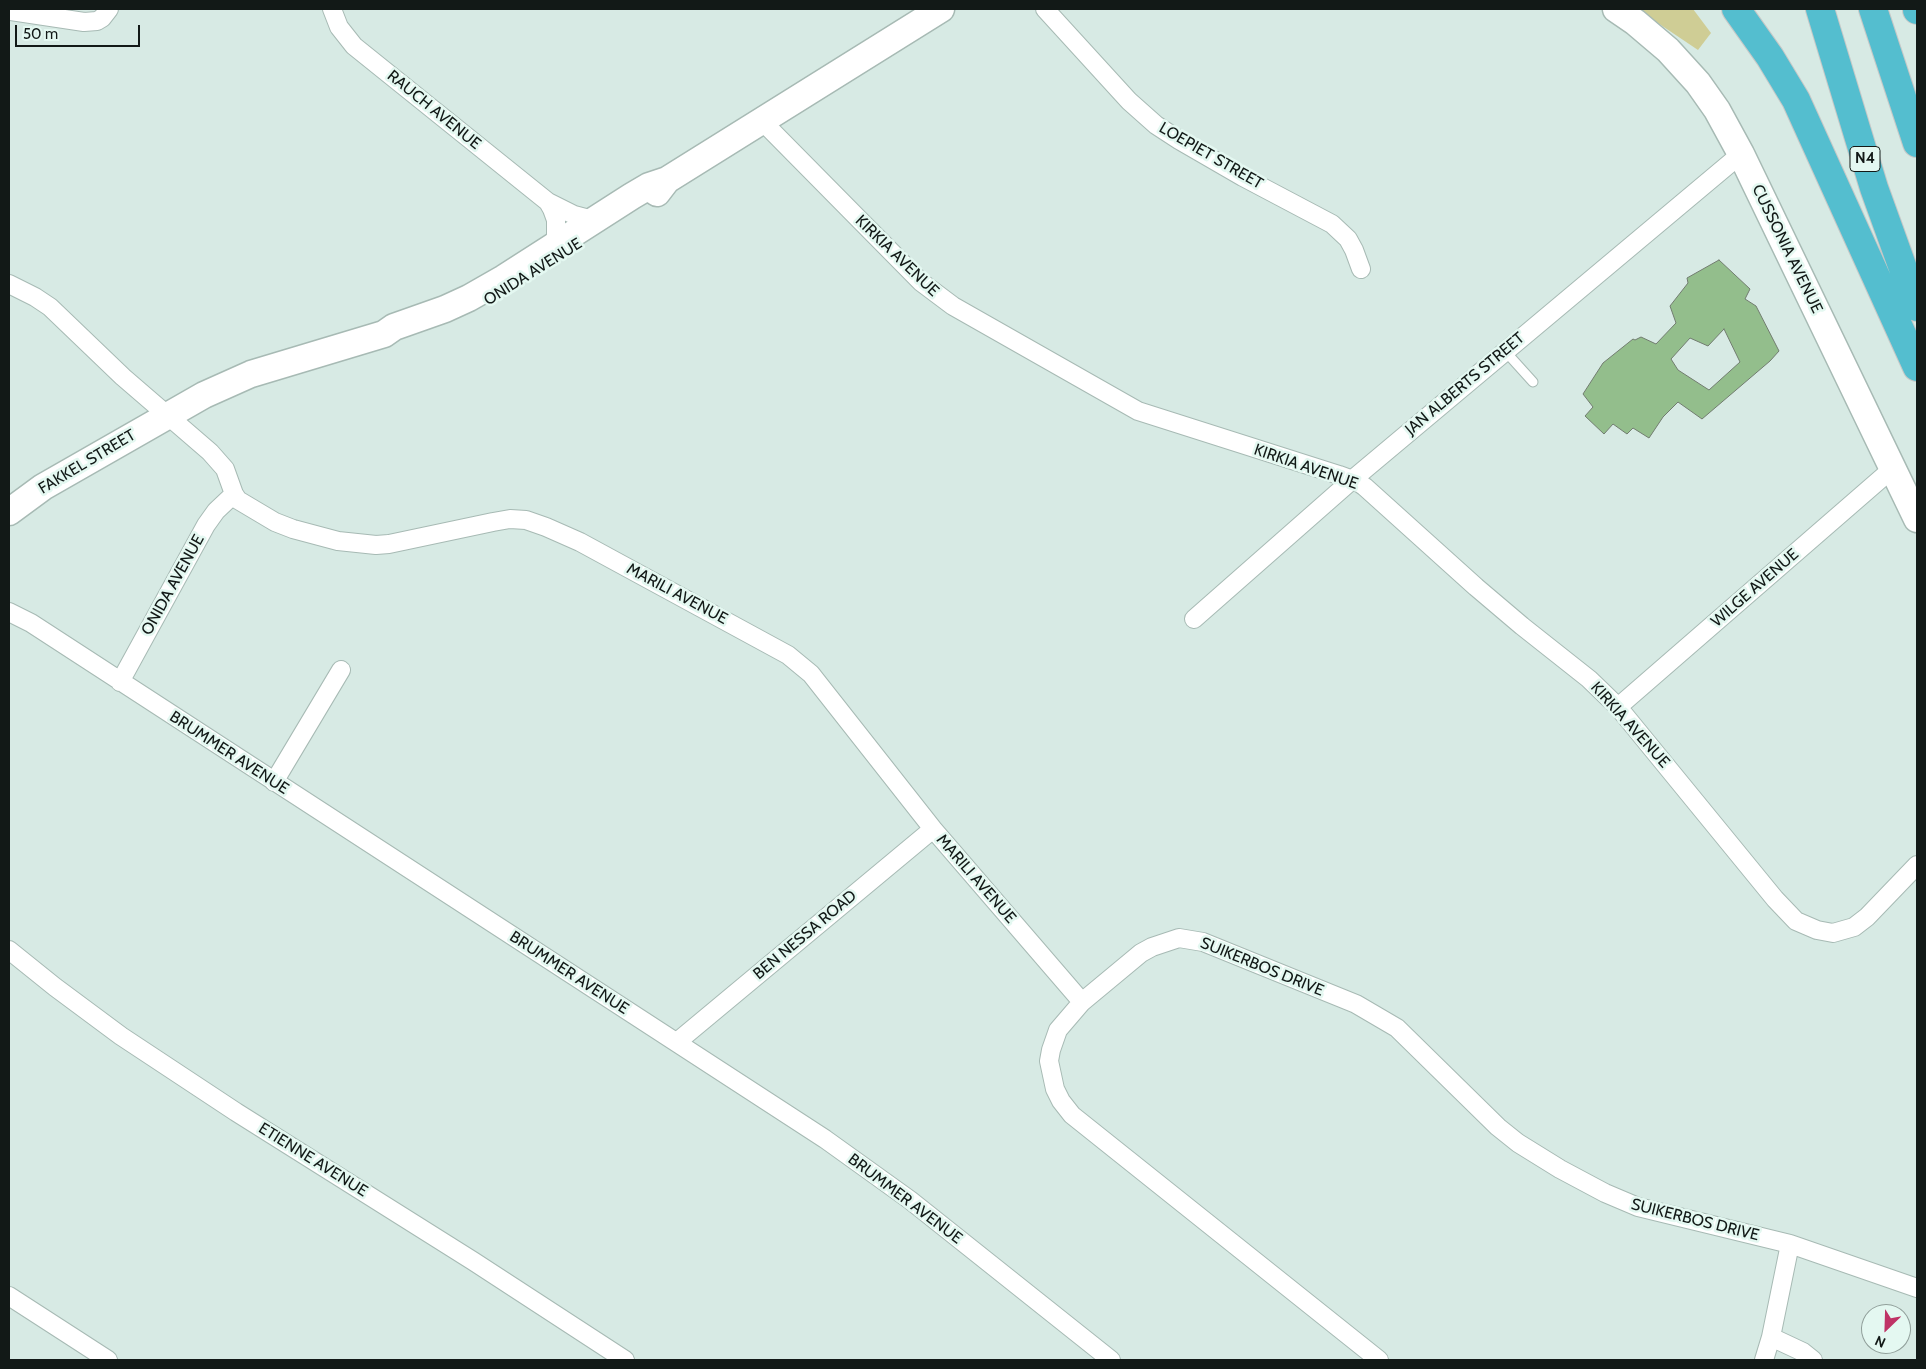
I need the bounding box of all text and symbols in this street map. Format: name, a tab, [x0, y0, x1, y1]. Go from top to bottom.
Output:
scale bar	[18, 15, 142, 47]
text: 50 m	[23, 25, 58, 43]
street label: RAUCH AVENUE	[383, 66, 485, 154]
street label: LOEPIET STREET	[1156, 118, 1266, 194]
road number: N4	[1850, 146, 1880, 172]
street label: CUSSONIA AVENUE	[1748, 182, 1826, 316]
street label: KIRKIA AVENUE	[851, 211, 943, 301]
street label: ONIDA AVENUE	[480, 234, 586, 310]
street label: JAN ALBERTS STREET	[1401, 329, 1529, 439]
street label: FAKKEL STREET	[35, 426, 139, 498]
street label: KIRKIA AVENUE	[1251, 440, 1361, 494]
street label: ONIDA AVENUE	[137, 531, 209, 639]
street label: WILGE AVENUE	[1707, 545, 1803, 631]
street label: MARILI AVENUE	[623, 559, 731, 629]
street label: KIRKIA AVENUE	[1586, 678, 1674, 772]
street label: BRUMMER AVENUE	[166, 707, 292, 799]
street label: MARILI AVENUE	[932, 831, 1020, 927]
street label: BEN NESSA ROAD	[749, 886, 861, 984]
street label: BRUMMER AVENUE	[506, 927, 632, 1019]
street label: SUIKERBOS DRIVE	[1197, 933, 1327, 1001]
street label: ETIENNE AVENUE	[255, 1119, 371, 1201]
street label: BRUMMER AVENUE	[844, 1150, 966, 1248]
street label: SUIKERBOS DRIVE	[1629, 1195, 1761, 1245]
north arrow	[1861, 1304, 1911, 1354]
text: N	[1872, 1332, 1888, 1352]

